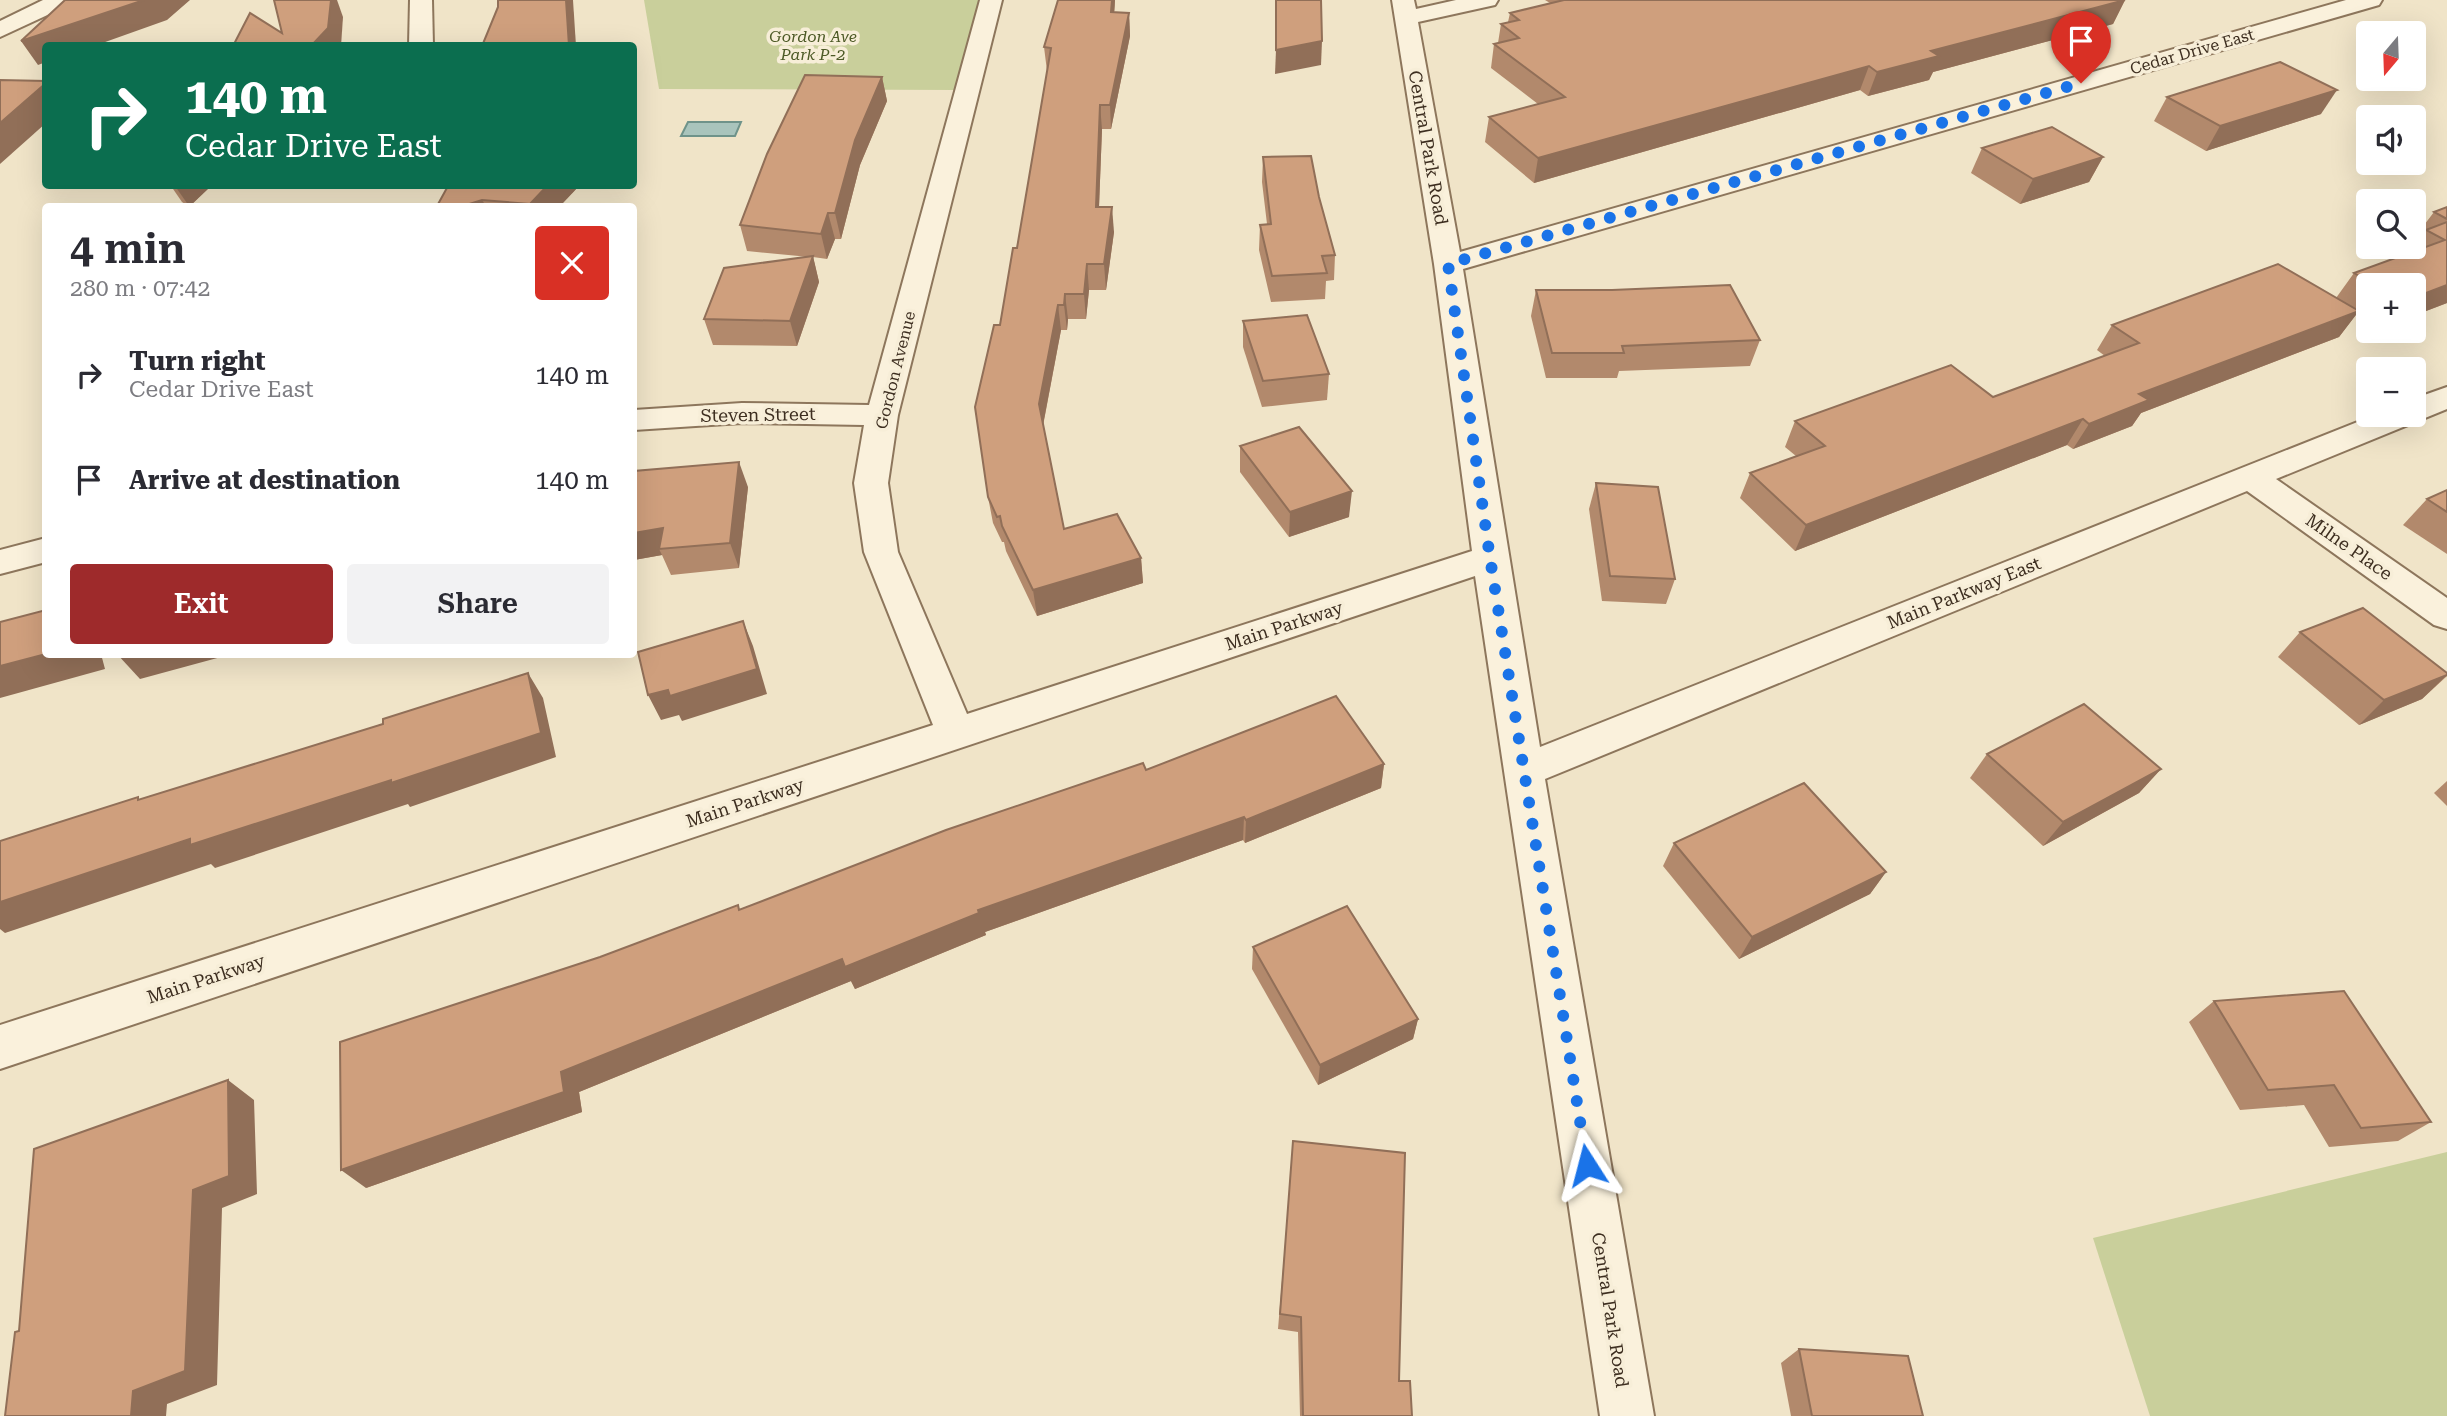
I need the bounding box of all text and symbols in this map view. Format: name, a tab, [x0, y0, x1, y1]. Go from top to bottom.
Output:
pin	[2051, 11, 2111, 83]
north arrow	[2356, 21, 2426, 91]
map controls	[2356, 21, 2426, 427]
icon: arrive	[2062, 22, 2100, 60]
street label: Cedar Drive East	[2128, 25, 2256, 78]
park label: Gordon Ave Park P-2	[769, 27, 857, 64]
text: 140 m	[185, 68, 327, 125]
street label: Central Park Road	[1405, 69, 1453, 227]
icon: right	[70, 70, 161, 161]
button: sound	[2356, 105, 2426, 175]
text: Cedar Drive East	[185, 127, 442, 165]
button: search	[2356, 189, 2426, 259]
text: 4 min	[70, 224, 186, 273]
button: close	[535, 226, 609, 300]
button: +	[2356, 273, 2426, 343]
text: 280 m · 07:42	[70, 275, 210, 302]
street label: Gordon Avenue	[872, 309, 919, 431]
text: Turn right	[129, 346, 265, 376]
icon: right	[70, 356, 108, 394]
button: −	[2356, 357, 2426, 427]
text: 140 m	[535, 360, 609, 390]
text: Cedar Drive East	[129, 376, 314, 403]
street label: Steven Street	[700, 403, 816, 426]
icon: arrive	[70, 461, 108, 499]
text: Arrive at destination	[129, 465, 400, 495]
text: 140 m	[535, 465, 609, 495]
street label: Milne Place	[2302, 509, 2397, 584]
street label: Main Parkway East	[1884, 552, 2044, 633]
button: Exit	[70, 564, 333, 644]
button: Share	[347, 564, 609, 644]
street label: Main Parkway	[1222, 596, 1346, 654]
street label: Main Parkway	[683, 773, 807, 831]
street label: Main Parkway	[144, 949, 268, 1007]
position arrow	[1550, 1128, 1624, 1202]
street label: Central Park Road	[1588, 1231, 1633, 1389]

